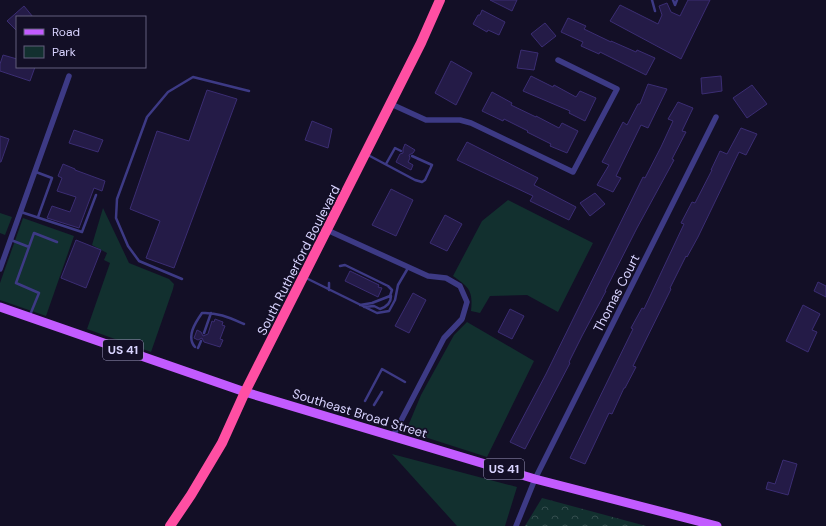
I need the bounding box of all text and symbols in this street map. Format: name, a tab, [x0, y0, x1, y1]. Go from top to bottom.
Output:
legend	[16, 16, 146, 68]
text: Road	[52, 24, 80, 40]
text: Park	[52, 44, 76, 60]
street label: South Rutherford Boulevard	[253, 182, 344, 338]
street label: Thomas Court	[589, 251, 643, 335]
road number: US 41	[103, 340, 143, 360]
street label: Southeast Broad Street	[290, 385, 429, 442]
road number: US 41	[484, 459, 524, 479]

